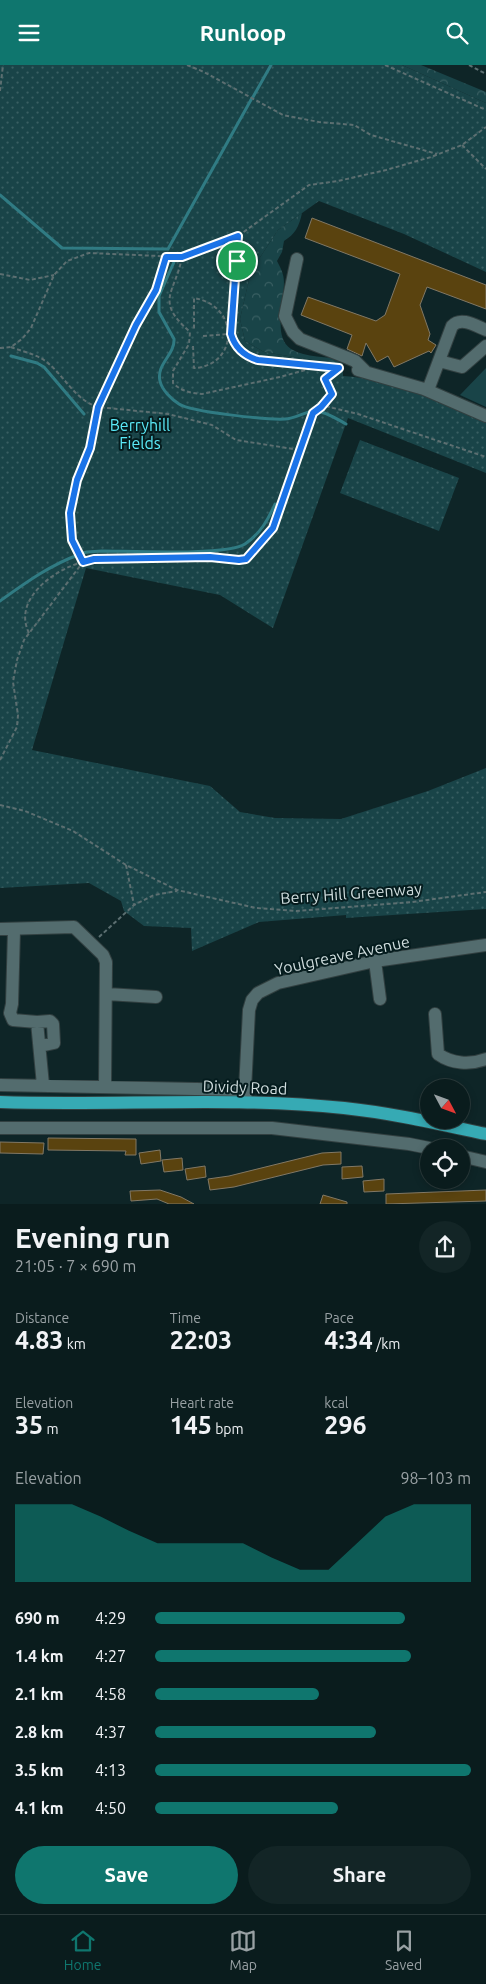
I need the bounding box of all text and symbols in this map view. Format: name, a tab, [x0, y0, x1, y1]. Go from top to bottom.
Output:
icon: menu	[15, 19, 43, 47]
icon: search	[443, 19, 471, 47]
text: Runloop	[200, 20, 286, 45]
pin	[216, 240, 258, 282]
icon: arrive	[223, 247, 251, 275]
park label: Berryhill Fields	[110, 416, 170, 452]
street label: Berry Hill Greenway	[280, 879, 423, 907]
street label: Youlgreave Avenue	[273, 932, 411, 978]
street label: Dividy Road	[202, 1077, 288, 1097]
north arrow	[420, 1079, 470, 1129]
map controls	[420, 1079, 470, 1189]
button: locate	[420, 1139, 470, 1189]
button: share	[419, 1221, 471, 1273]
text: Evening run	[15, 1222, 170, 1253]
text: 21:05 · 7 × 690 m	[15, 1257, 136, 1275]
text: Distance	[15, 1310, 69, 1326]
text: Time	[170, 1310, 201, 1326]
text: Pace	[324, 1310, 354, 1326]
text: 4.83	[15, 1326, 63, 1354]
text: 22:03	[170, 1326, 232, 1354]
text: 4:34	[324, 1326, 373, 1354]
text: km	[63, 1336, 86, 1352]
text: /km	[373, 1336, 400, 1352]
text: Elevation	[15, 1395, 73, 1411]
text: Heart rate	[170, 1395, 234, 1411]
text: kcal	[324, 1395, 349, 1411]
text: 35	[15, 1411, 43, 1439]
text: 145	[170, 1411, 212, 1439]
text: 296	[324, 1411, 367, 1439]
text: m	[43, 1421, 59, 1437]
text: bpm	[212, 1421, 244, 1437]
text: Elevation	[15, 1469, 82, 1487]
text: 98–103 m	[400, 1469, 471, 1487]
text: 690 m	[15, 1609, 60, 1627]
text: 4:29	[95, 1609, 126, 1627]
text: 1.4 km	[15, 1647, 64, 1665]
text: 4:27	[95, 1647, 126, 1665]
text: 2.1 km	[15, 1685, 64, 1703]
text: 4:58	[95, 1685, 126, 1703]
text: 2.8 km	[15, 1723, 64, 1741]
text: 4:37	[95, 1723, 126, 1741]
text: 3.5 km	[15, 1761, 64, 1779]
text: 4:13	[95, 1761, 126, 1779]
text: 4.1 km	[15, 1799, 64, 1817]
text: 4:50	[95, 1799, 126, 1817]
button: Save	[15, 1846, 238, 1904]
button: Share	[248, 1846, 471, 1904]
tab: Home	[64, 1927, 102, 1973]
tab: Map	[229, 1927, 257, 1973]
tab: Saved	[385, 1927, 422, 1973]

